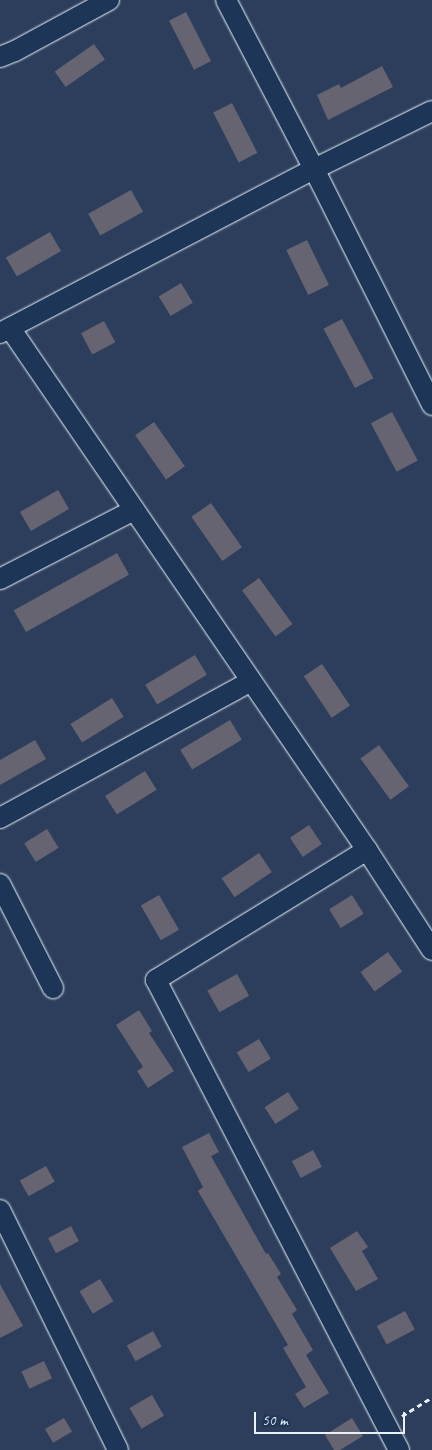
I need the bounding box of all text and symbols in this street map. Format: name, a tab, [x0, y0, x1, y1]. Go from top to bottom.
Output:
scale bar	[257, 1402, 408, 1434]
text: 50 m	[262, 1411, 288, 1430]

